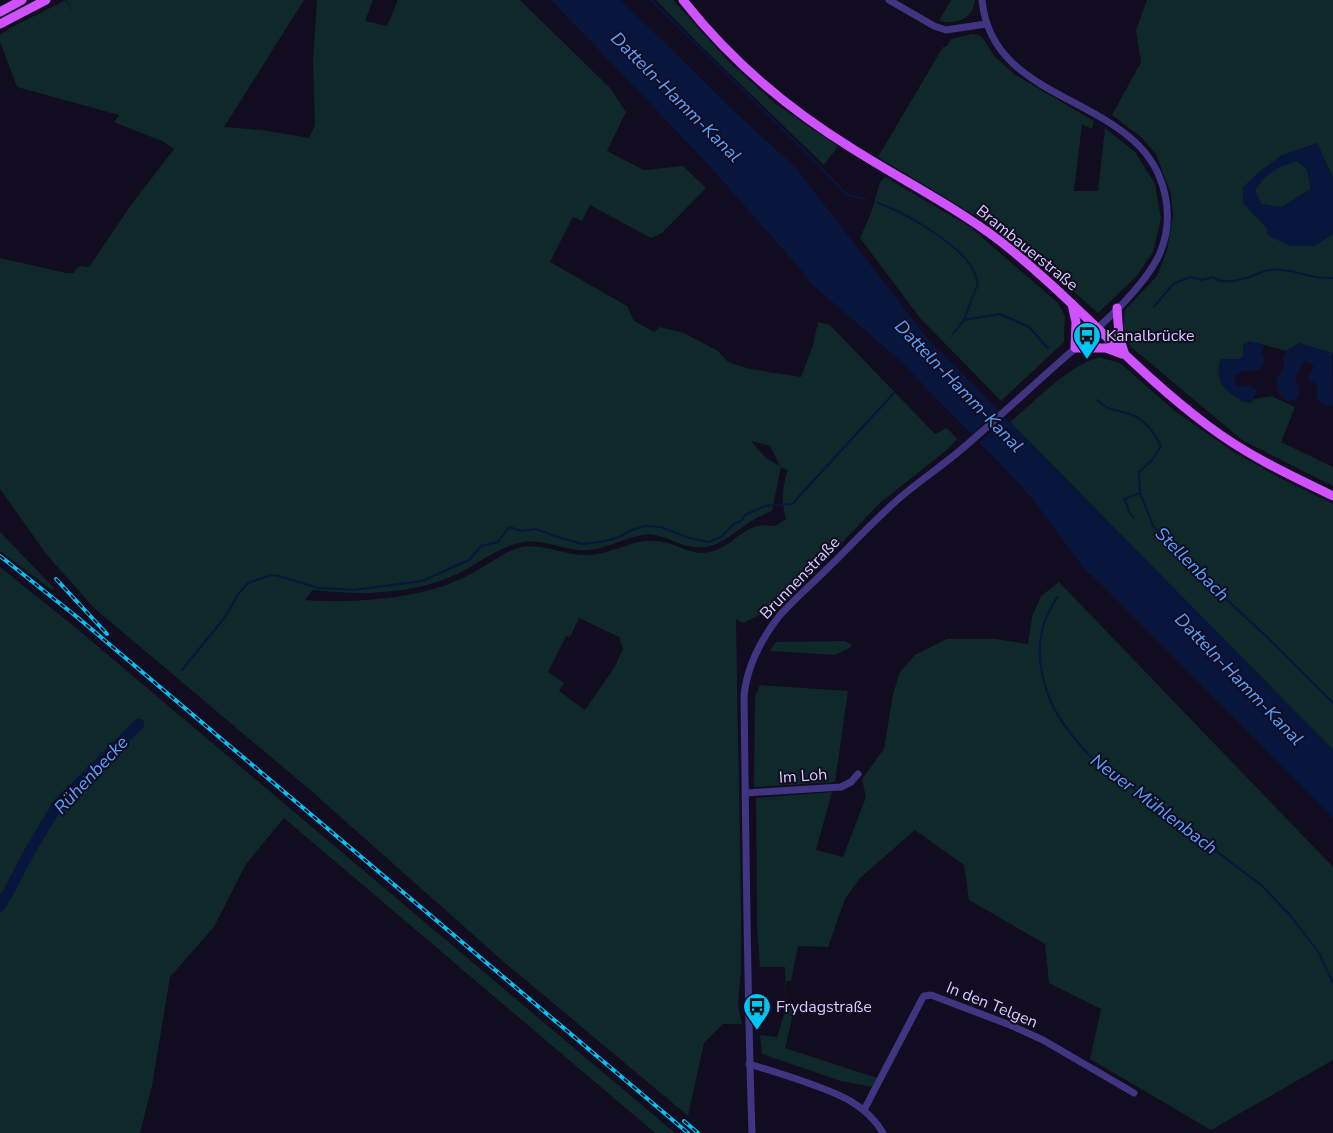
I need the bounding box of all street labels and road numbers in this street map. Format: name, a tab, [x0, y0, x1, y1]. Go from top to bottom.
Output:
street label: Brambauerstraße	[971, 200, 1083, 296]
street label: Brunnenstraße	[755, 532, 845, 624]
street label: Im Loh	[778, 763, 828, 789]
street label: In den Telgen	[943, 977, 1041, 1033]

